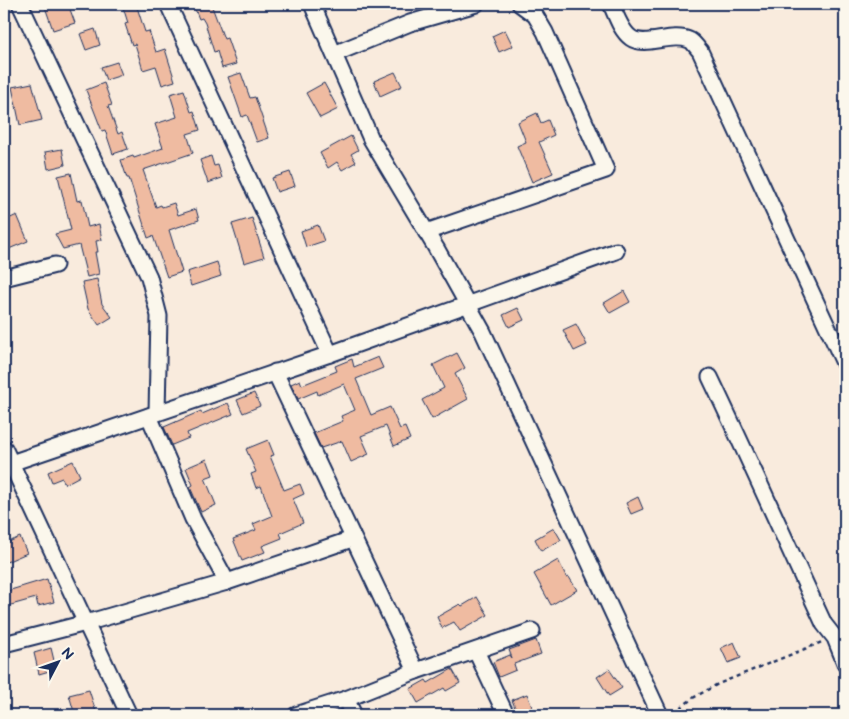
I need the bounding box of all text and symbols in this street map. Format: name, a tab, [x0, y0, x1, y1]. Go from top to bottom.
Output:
north arrow	[32, 636, 82, 686]
text: N	[58, 644, 77, 663]

